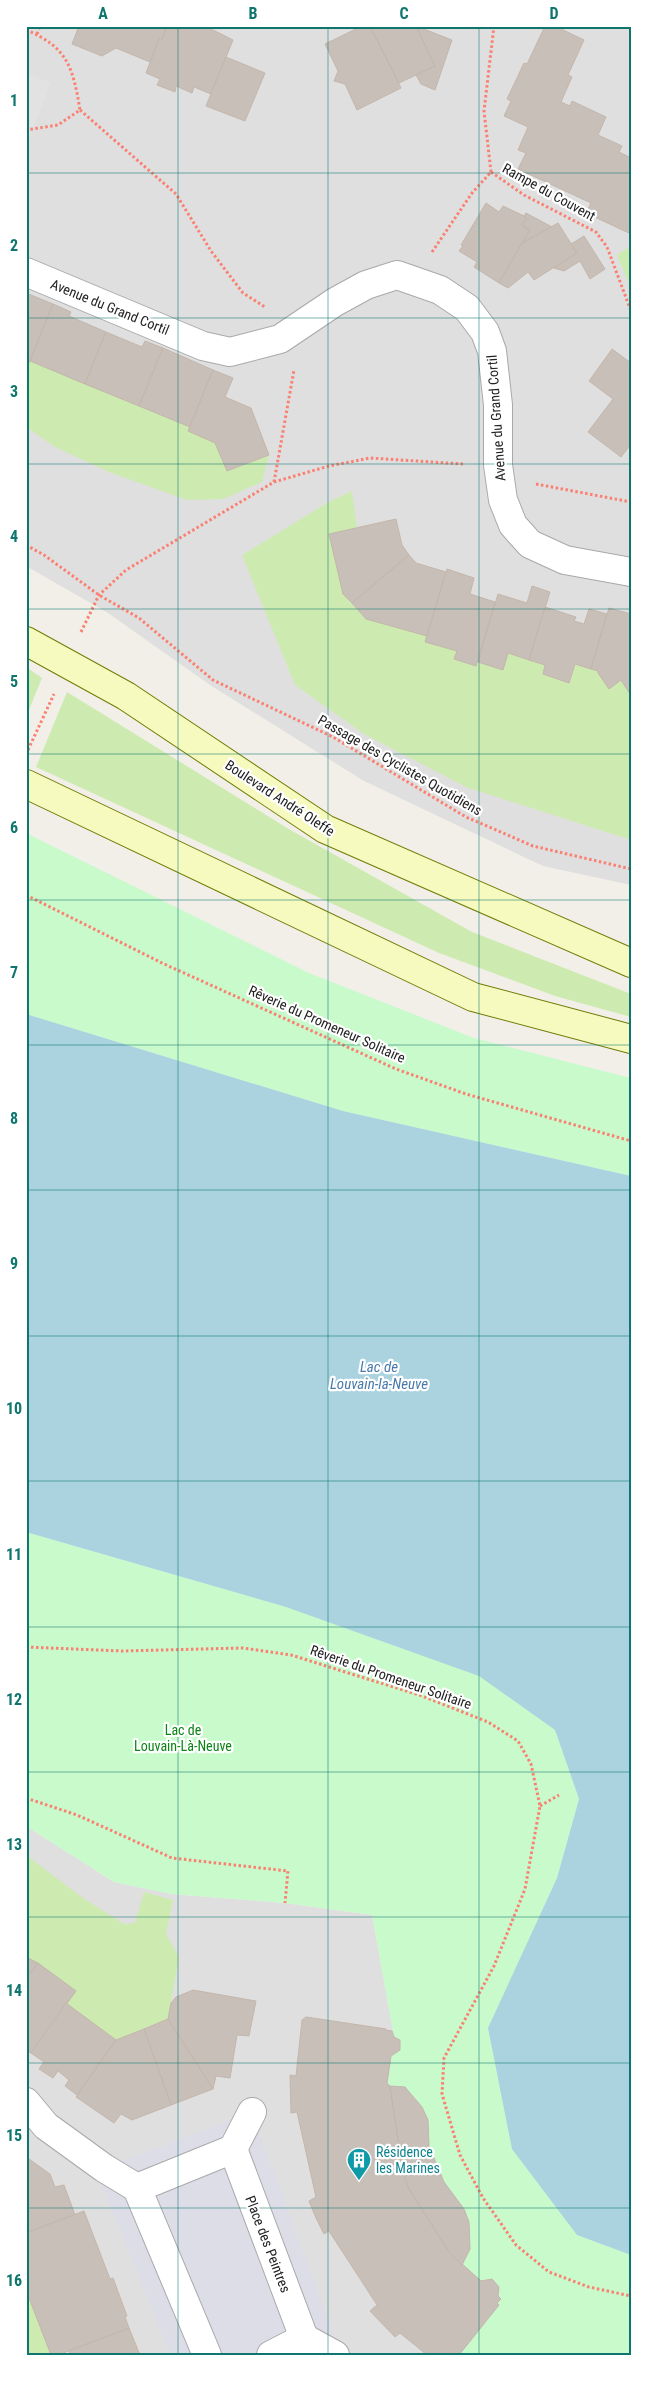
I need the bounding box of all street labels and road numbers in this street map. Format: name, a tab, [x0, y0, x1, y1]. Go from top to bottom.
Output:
street label: Rampe du Couvent	[500, 160, 598, 224]
street label: Avenue du Grand Cortil	[48, 276, 172, 338]
street label: Avenue du Grand Cortil	[484, 354, 508, 482]
street label: Passage des Cyclistes Quotidiens	[315, 711, 485, 819]
street label: Boulevard André Oleffe	[222, 757, 338, 840]
street label: Rêverie du Promeneur Solitaire	[246, 982, 408, 1066]
street label: Rêverie du Promeneur Solitaire	[308, 1642, 474, 1712]
street label: Place des Peintres	[242, 2193, 294, 2295]

